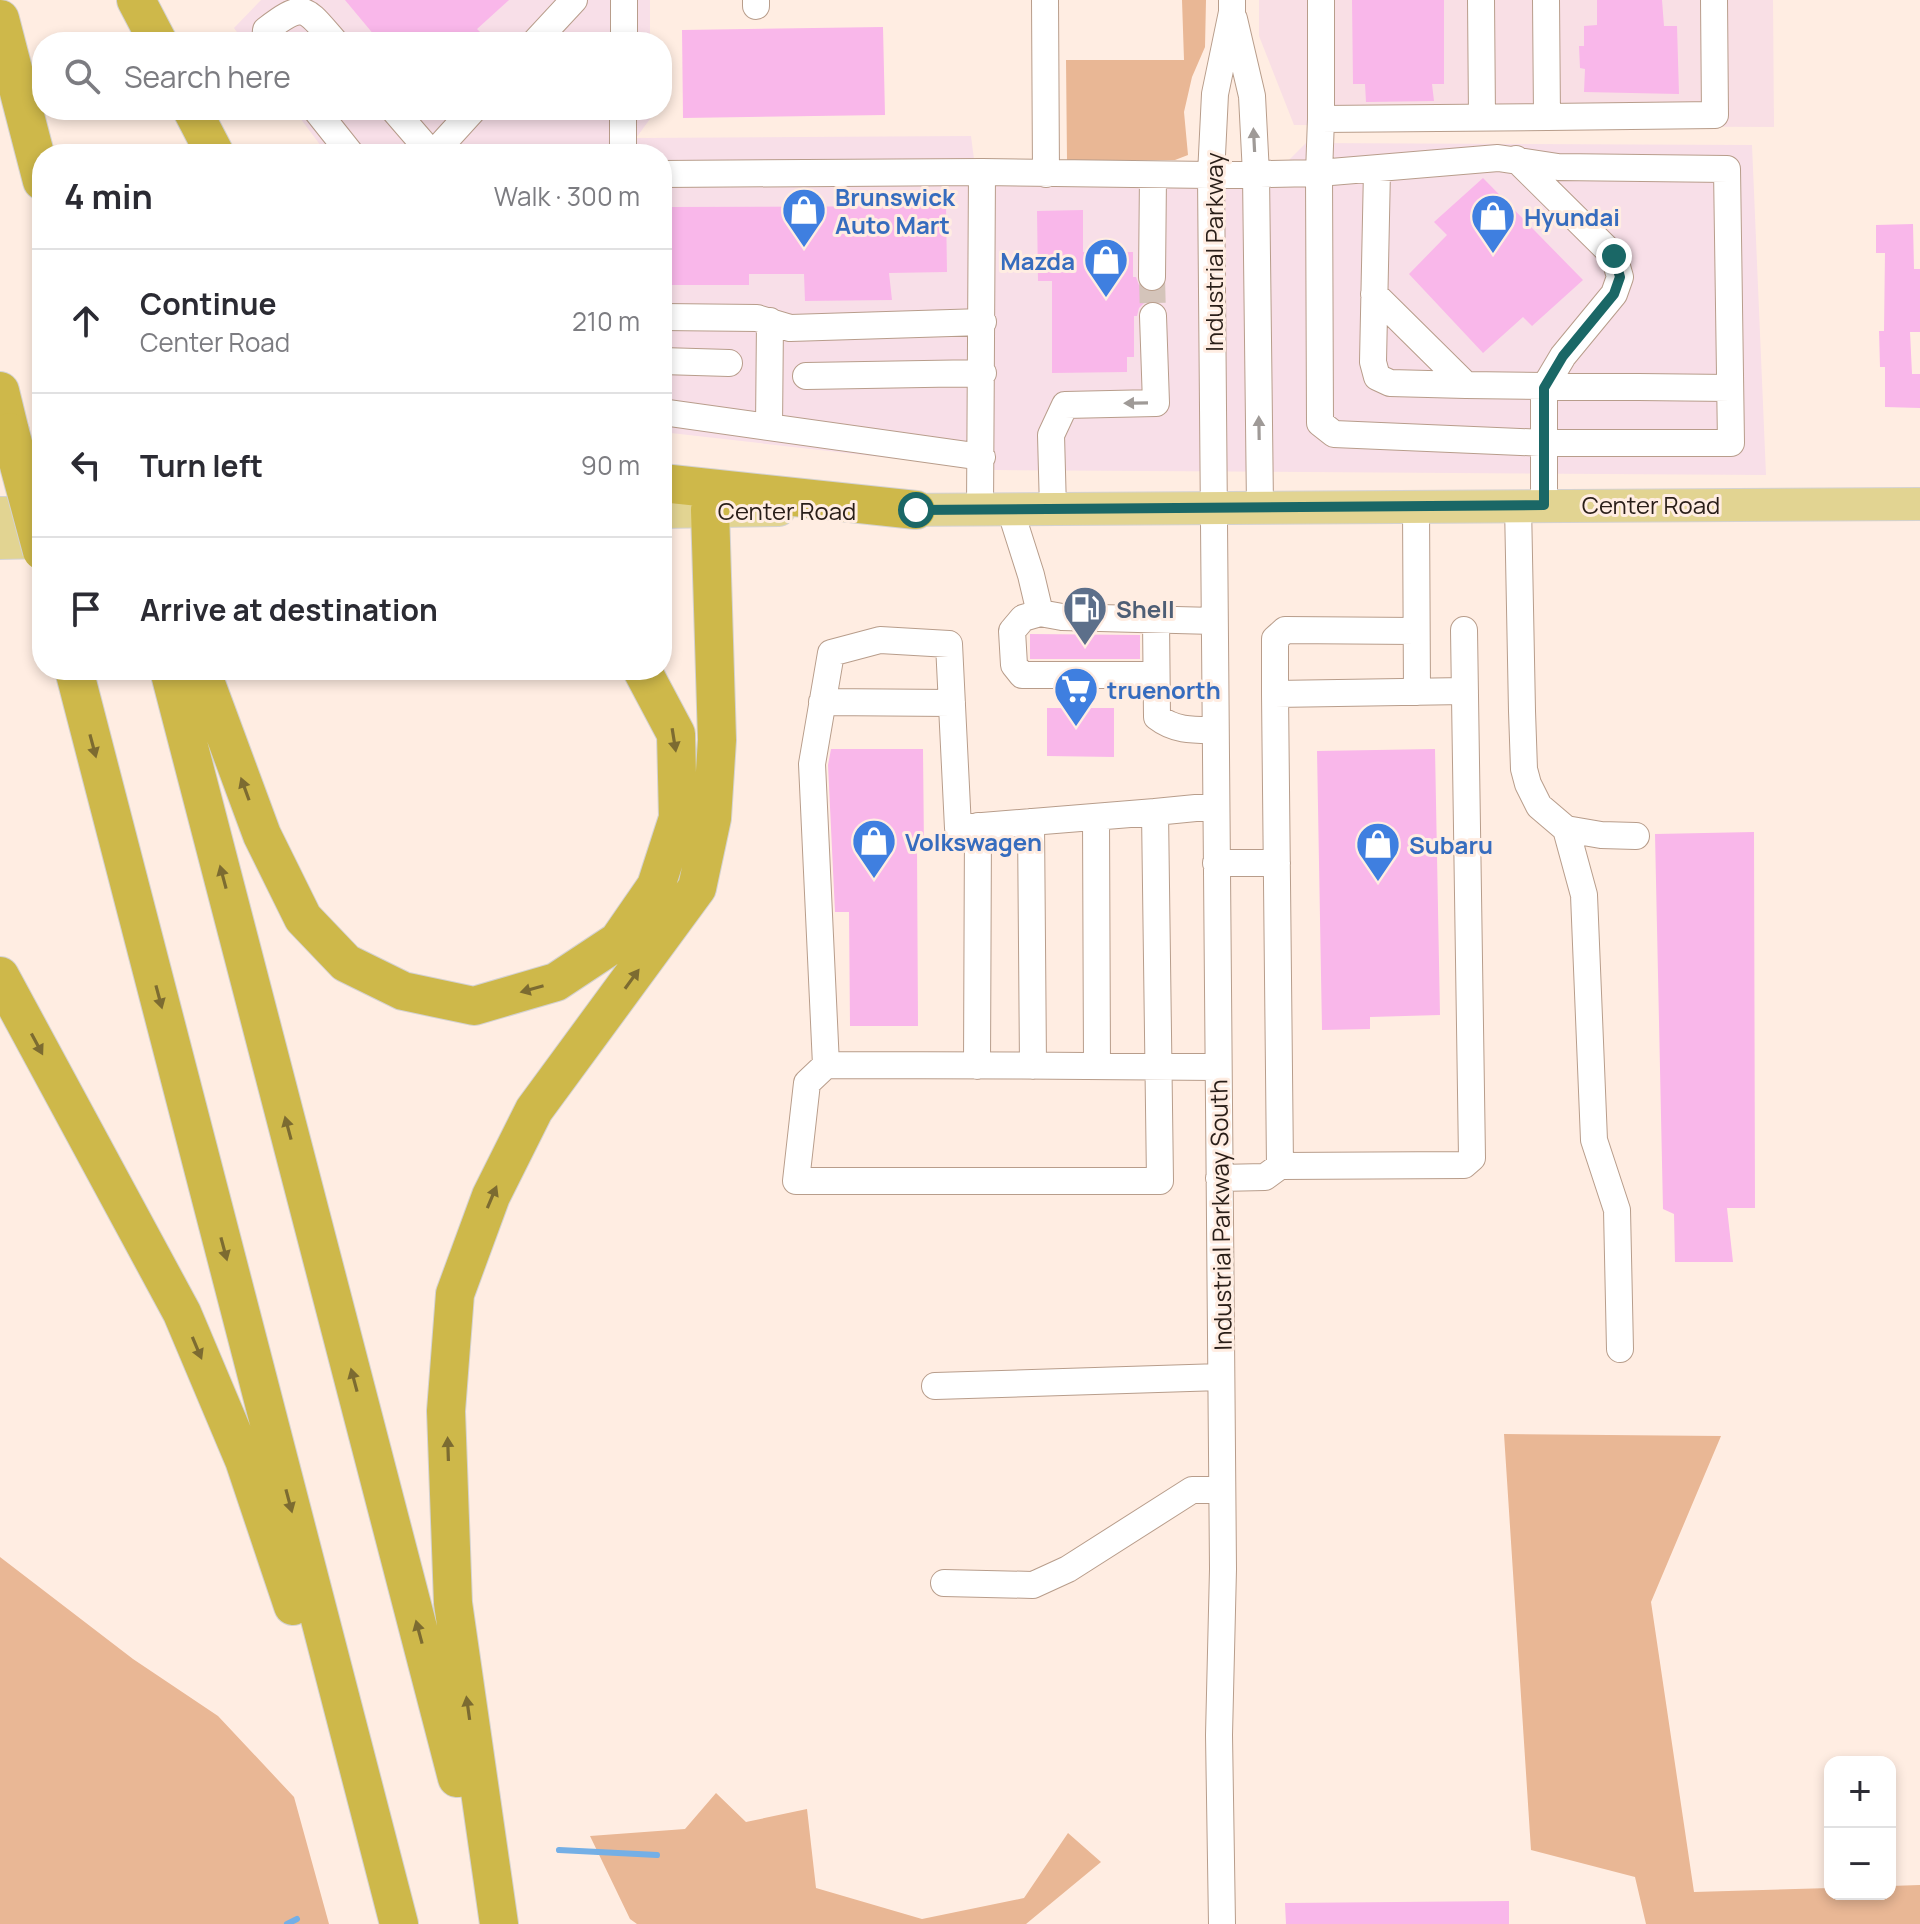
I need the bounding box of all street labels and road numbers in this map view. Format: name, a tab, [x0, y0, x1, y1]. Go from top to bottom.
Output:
street label: Industrial Parkway	[1197, 152, 1230, 352]
street label: Center Road	[1582, 488, 1720, 521]
street label: Center Road	[718, 494, 856, 527]
street label: Industrial Parkway South	[1201, 1079, 1239, 1351]

